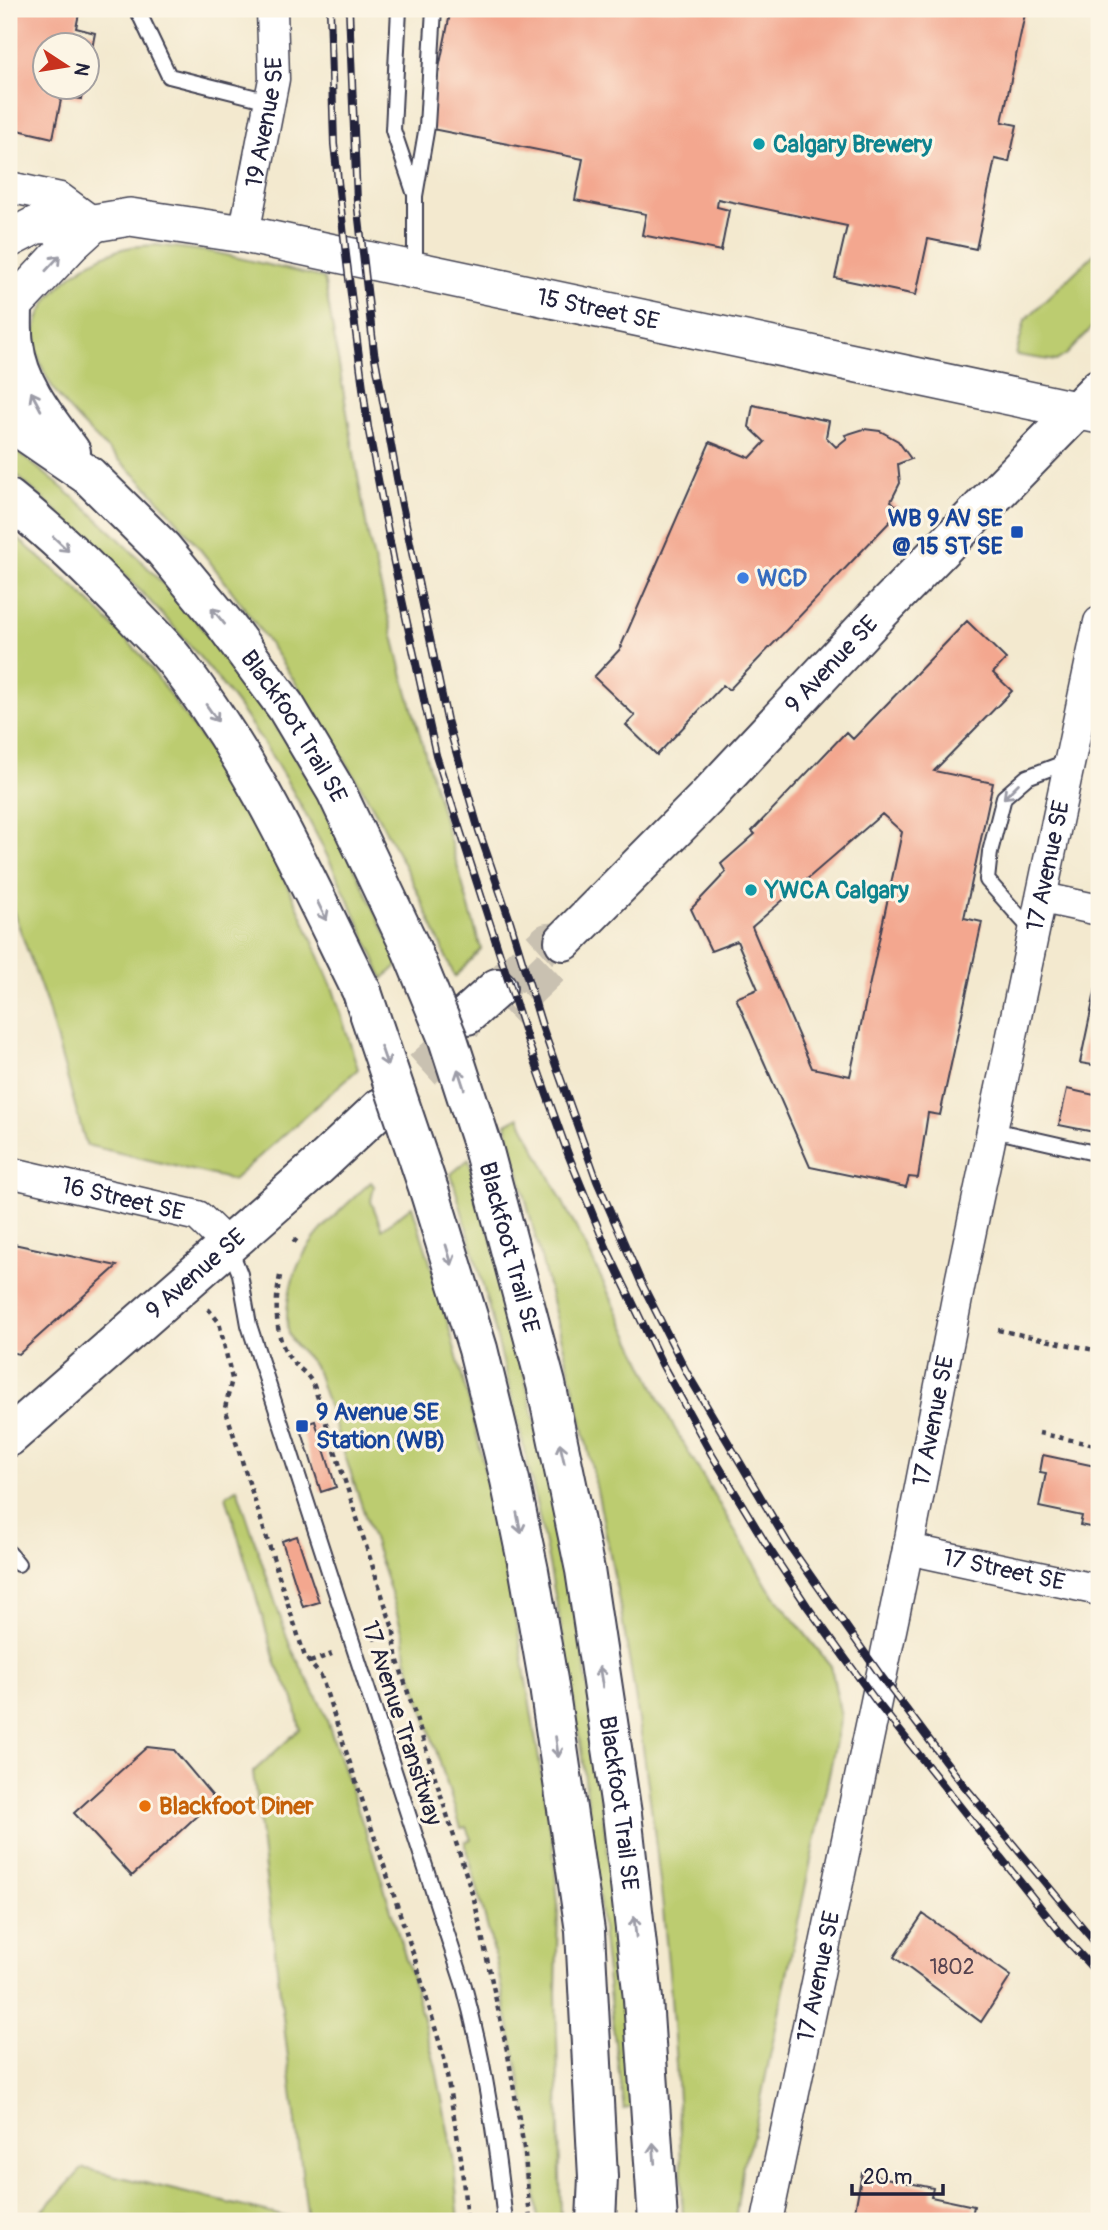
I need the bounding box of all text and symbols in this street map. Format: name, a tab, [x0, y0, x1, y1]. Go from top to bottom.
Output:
north arrow	[32, 32, 102, 102]
street label: 19 Avenue SE	[239, 56, 289, 190]
text: N	[69, 61, 95, 78]
place label: Calgary Brewery	[773, 130, 933, 159]
marker: Calgary Brewery	[751, 136, 767, 152]
one-way arrow	[44, 255, 61, 272]
street label: 15 Street SE	[534, 282, 662, 336]
one-way arrow	[29, 391, 43, 411]
place label: WB 9 AV SE @ 15 ST SE	[888, 504, 1004, 561]
marker: WB 9 AV SE @ 15 ST SE	[1009, 524, 1025, 540]
one-way arrow	[52, 535, 69, 552]
place label: WCD	[757, 564, 807, 593]
marker: WCD	[735, 570, 751, 586]
one-way arrow	[210, 607, 225, 625]
street label: 9 Avenue SE	[779, 610, 884, 719]
street label: Blackfoot Trail SE	[234, 645, 353, 807]
one-way arrow	[205, 703, 219, 722]
one-way arrow	[1003, 783, 1020, 800]
street label: 17 Avenue SE	[1020, 798, 1076, 934]
place label: YWCA Calgary	[764, 876, 910, 905]
marker: YWCA Calgary	[743, 882, 759, 898]
one-way arrow	[316, 900, 330, 921]
one-way arrow	[378, 1045, 391, 1067]
one-way arrow	[454, 1068, 467, 1090]
street label: Blackfoot Trail SE	[472, 1159, 546, 1336]
street label: 16 Street SE	[58, 1171, 187, 1227]
street label: 9 Avenue SE	[140, 1223, 252, 1325]
one-way arrow	[444, 1244, 457, 1266]
street label: 17 Avenue SE	[907, 1353, 960, 1489]
place label: 9 Avenue SE Station (WB)	[316, 1398, 446, 1455]
marker: 9 Avenue SE Station (WB)	[294, 1418, 310, 1434]
one-way arrow	[555, 1442, 568, 1465]
one-way arrow	[512, 1511, 526, 1534]
street label: 17 Street SE	[940, 1543, 1067, 1597]
street label: 17 Avenue Transitway	[355, 1617, 448, 1829]
one-way arrow	[594, 1666, 607, 1689]
street label: Blackfoot Trail SE	[592, 1714, 645, 1892]
one-way arrow	[551, 1735, 564, 1758]
place label: Blackfoot Diner	[159, 1792, 314, 1821]
marker: Blackfoot Diner	[137, 1798, 153, 1814]
street label: 17 Avenue SE	[791, 1908, 847, 2044]
one-way arrow	[628, 1916, 641, 1938]
house number: 1802	[930, 1954, 974, 1981]
one-way arrow	[647, 2142, 660, 2165]
scale bar	[852, 2153, 944, 2197]
text: 20 m	[863, 2164, 912, 2191]

